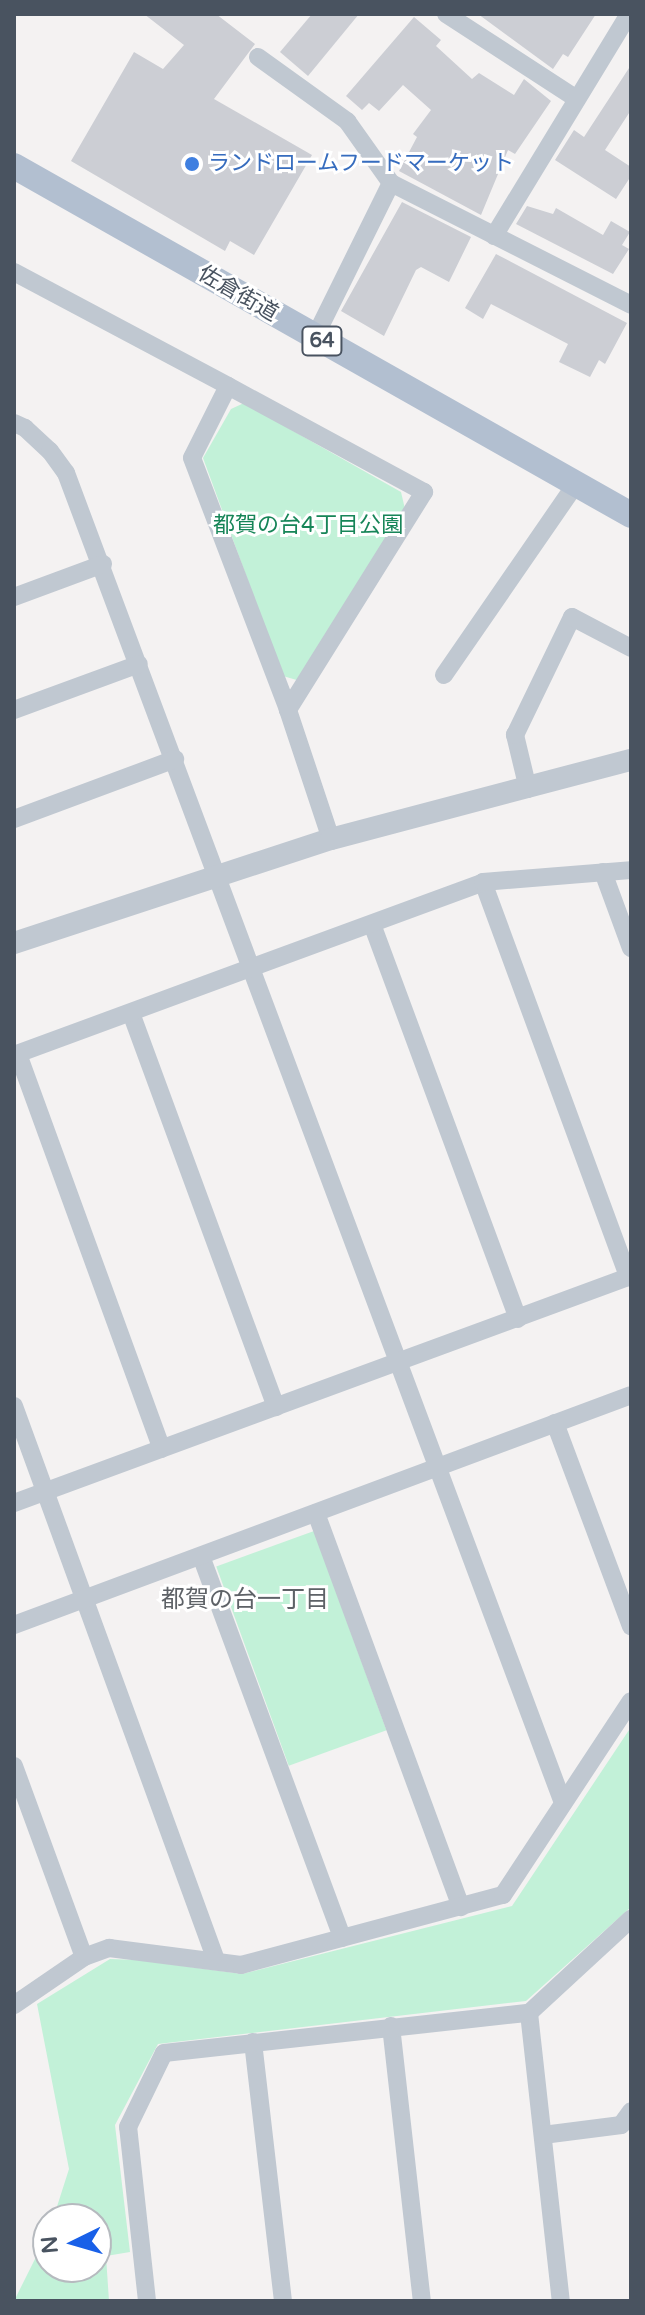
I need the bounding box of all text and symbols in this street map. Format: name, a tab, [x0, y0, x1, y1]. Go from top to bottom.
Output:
place label: ランドロームフードマーケット	[208, 151, 516, 177]
marker: ランドロームフードマーケット	[183, 155, 201, 173]
street label: 佐倉街道	[193, 261, 283, 327]
road number: 64	[300, 325, 344, 357]
park label: 都賀の台4丁目公園	[213, 513, 403, 539]
district label: 都賀の台一丁目	[161, 1586, 329, 1614]
north arrow	[32, 2203, 112, 2283]
text: N	[36, 2235, 64, 2255]

